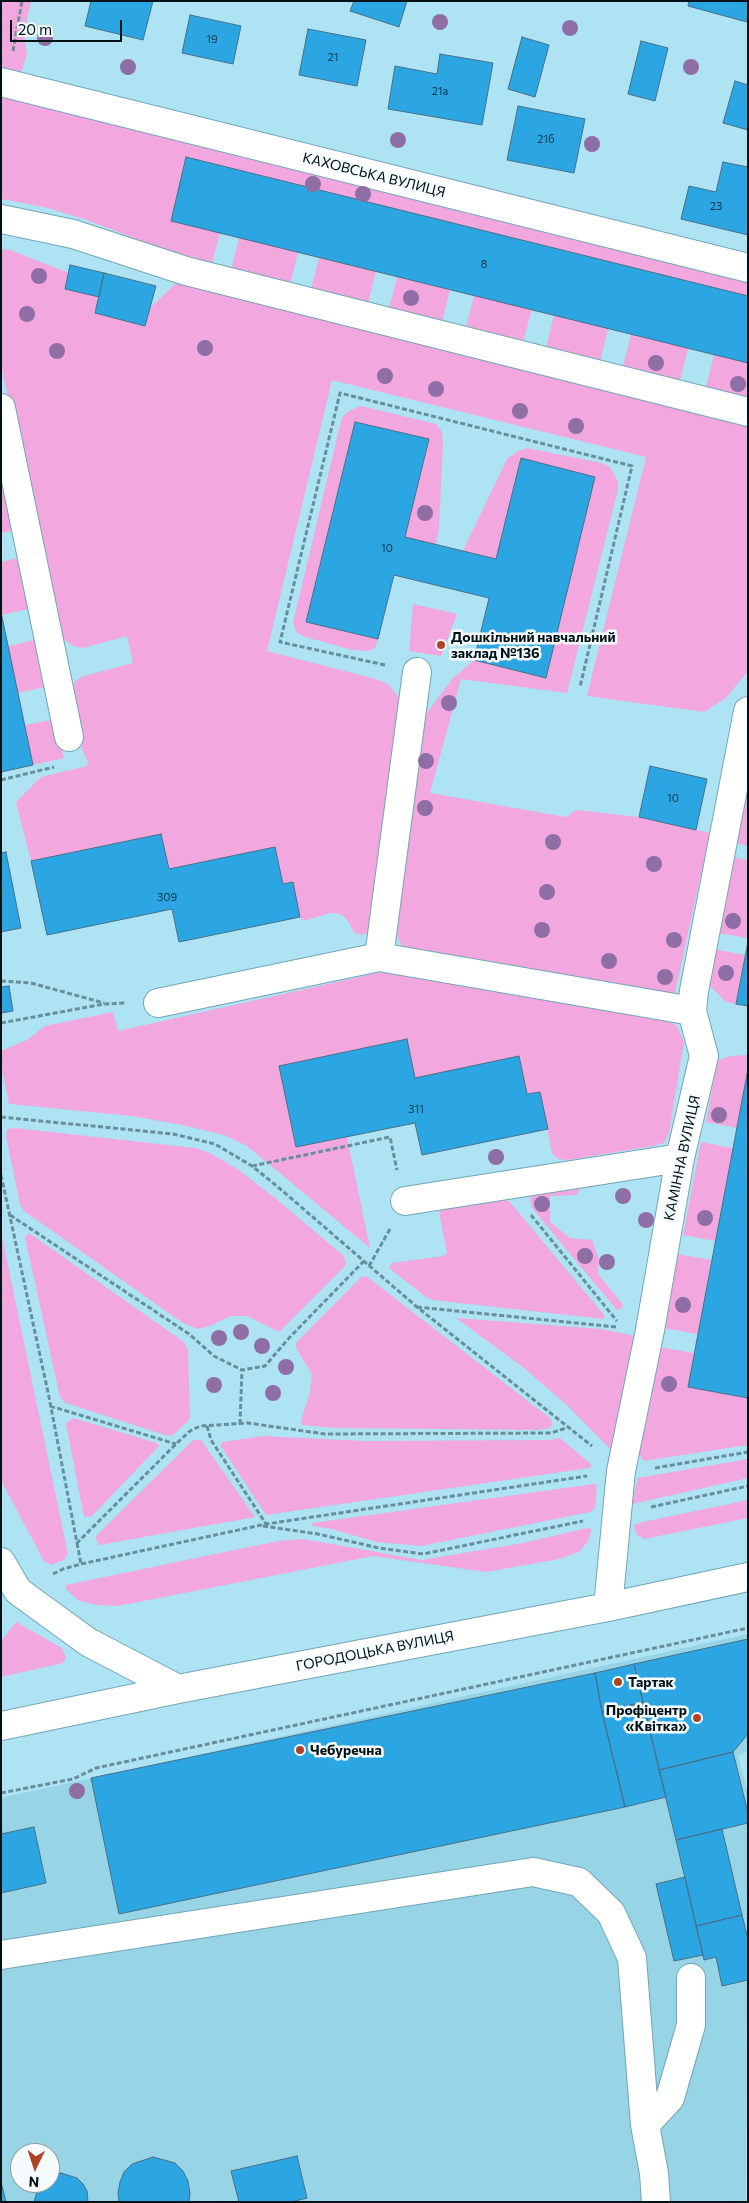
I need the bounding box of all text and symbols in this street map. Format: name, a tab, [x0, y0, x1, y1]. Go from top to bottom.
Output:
scale bar	[12, 10, 125, 42]
text: 20 m	[18, 20, 52, 38]
house number: 19	[206, 32, 218, 46]
house number: 21	[328, 50, 338, 64]
house number: 21а	[432, 84, 448, 98]
house number: 21б	[537, 132, 555, 146]
street label: КАХОВСЬКА ВУЛИЦЯ	[301, 149, 447, 201]
house number: 23	[710, 199, 722, 213]
house number: 8	[481, 257, 487, 271]
house number: 10	[381, 541, 393, 555]
place label: Дошкільний навчальний заклад №136	[451, 629, 616, 662]
marker: Дошкільний навчальний заклад №136	[435, 639, 447, 651]
house number: 10	[667, 791, 679, 805]
house number: 309	[157, 890, 177, 904]
street label: КАМІННА ВУЛИЦЯ	[660, 1094, 704, 1222]
house number: 311	[408, 1102, 424, 1116]
street label: ГОРОДОЦЬКА ВУЛИЦЯ	[295, 1627, 455, 1675]
place label: Тартак	[628, 1674, 674, 1690]
marker: Тартак	[612, 1676, 624, 1688]
place label: Профіцентр «Квітка»	[606, 1702, 687, 1734]
marker: Профіцентр «Квітка»	[691, 1712, 703, 1724]
place label: Чебуречна	[310, 1742, 382, 1758]
marker: Чебуречна	[294, 1744, 306, 1756]
north arrow	[10, 2143, 60, 2193]
text: N	[28, 2174, 40, 2191]

